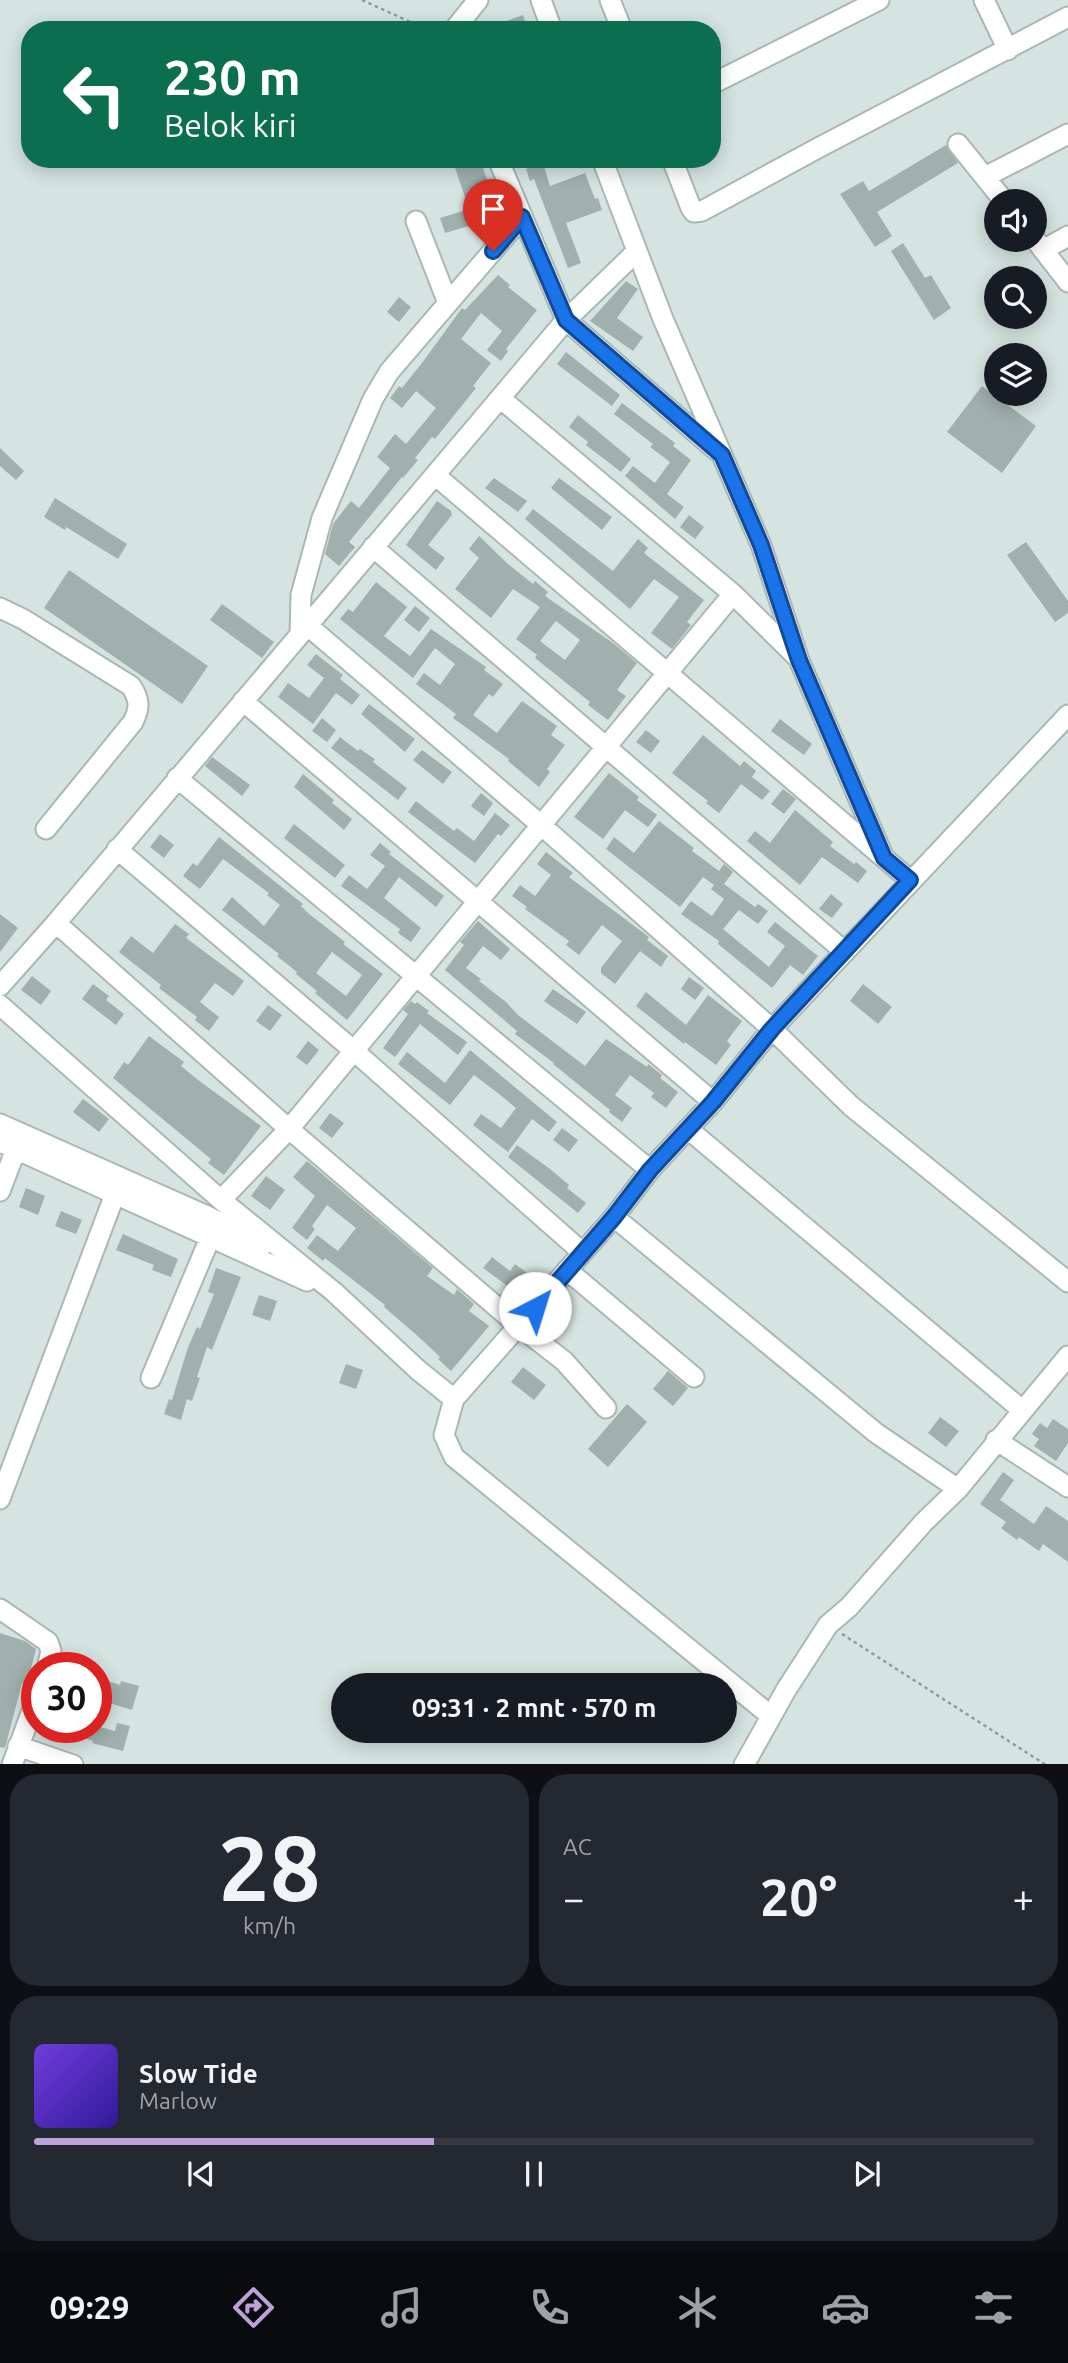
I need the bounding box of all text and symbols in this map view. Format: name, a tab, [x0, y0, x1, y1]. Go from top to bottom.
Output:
icon: left	[49, 49, 140, 140]
text: 230 m	[164, 49, 301, 104]
text: Belok kiri	[164, 107, 296, 143]
pin	[463, 179, 523, 251]
map controls	[984, 189, 1047, 406]
button: sound	[984, 189, 1047, 252]
icon: arrive	[474, 190, 512, 228]
button: search	[984, 266, 1047, 329]
button: layers	[984, 343, 1047, 406]
position arrow	[498, 1271, 572, 1345]
speed limit sign: 30	[21, 1652, 112, 1743]
text: 09:31 · 2 mnt · 570 m	[412, 1693, 656, 1722]
text: 28	[218, 1816, 321, 1918]
text: AC	[563, 1834, 592, 1859]
text: 20°	[760, 1868, 837, 1926]
text: −	[563, 1877, 584, 1919]
text: +	[1013, 1877, 1034, 1919]
text: km/h	[243, 1913, 296, 1938]
text: Slow Tide	[139, 2059, 258, 2088]
text: Marlow	[139, 2088, 217, 2113]
icon: previous	[182, 2155, 220, 2193]
icon: pause	[515, 2155, 553, 2193]
icon: next	[848, 2155, 886, 2193]
icon: directions	[229, 2283, 278, 2332]
icon: music	[377, 2283, 426, 2332]
icon: phone	[525, 2283, 574, 2332]
icon: climate	[673, 2283, 722, 2332]
icon: car	[821, 2283, 870, 2332]
icon: filters	[969, 2283, 1018, 2332]
text: 09:29	[50, 2289, 130, 2325]

